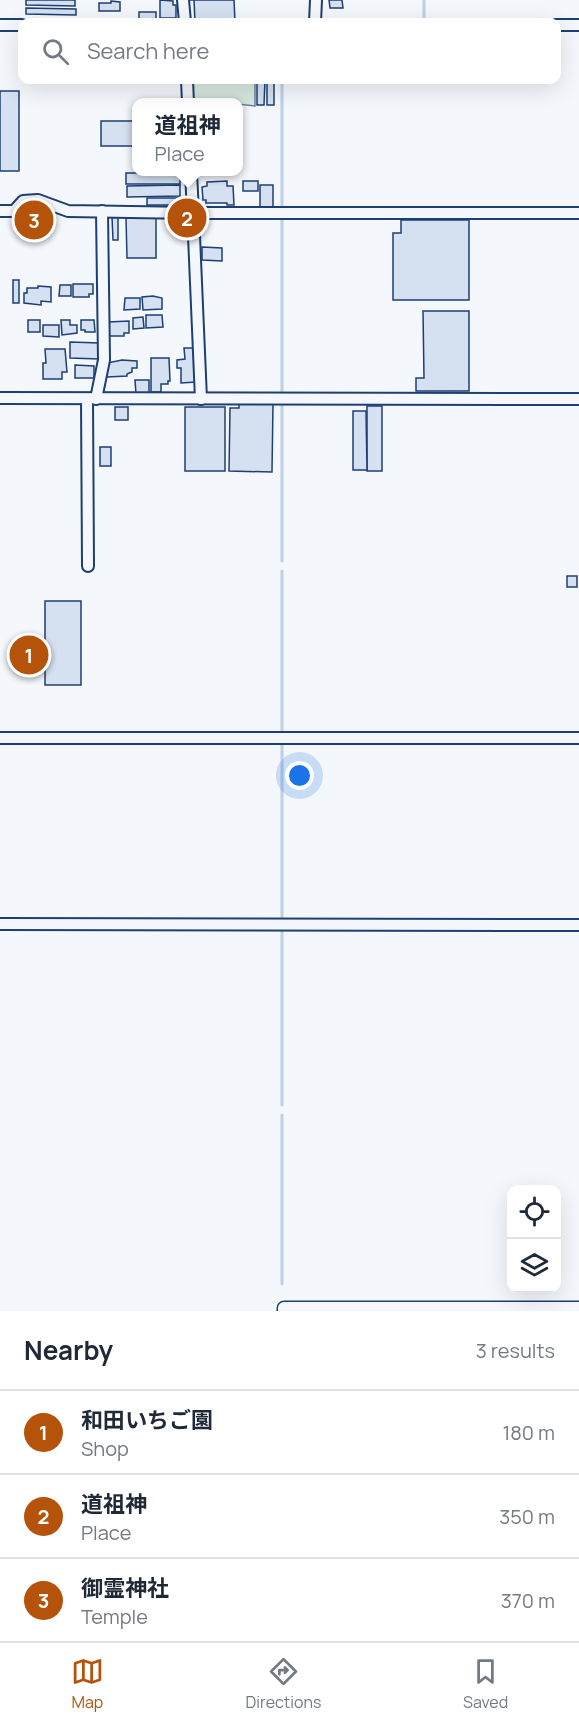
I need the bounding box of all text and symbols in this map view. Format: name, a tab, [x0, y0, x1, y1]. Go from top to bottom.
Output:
search box	[18, 18, 561, 84]
icon: search	[39, 35, 72, 68]
text: Search here	[87, 36, 209, 66]
popup	[132, 98, 243, 176]
text: 道祖神	[154, 110, 221, 140]
text: Place	[154, 140, 205, 167]
pin: 2	[168, 196, 207, 240]
pin: 3	[15, 198, 54, 242]
pin: 1	[9, 632, 48, 678]
your location	[285, 761, 314, 790]
map controls	[507, 1185, 561, 1293]
button: locate	[507, 1185, 561, 1239]
button: layers	[507, 1239, 561, 1293]
text: Nearby	[24, 1332, 113, 1368]
text: 3 results	[476, 1337, 555, 1364]
text: 和田いちご園	[81, 1405, 213, 1435]
text: 1	[39, 1419, 48, 1446]
text: 180 m	[502, 1419, 555, 1446]
text: Shop	[81, 1435, 129, 1462]
text: 道祖神	[81, 1489, 147, 1519]
text: 2	[38, 1503, 49, 1530]
text: 350 m	[499, 1503, 555, 1530]
text: Place	[81, 1519, 131, 1546]
text: 御霊神社	[81, 1573, 169, 1603]
text: 3	[38, 1587, 49, 1614]
text: 370 m	[501, 1587, 555, 1614]
text: Temple	[81, 1603, 148, 1630]
tab: Map	[71, 1655, 104, 1713]
tab: Directions	[246, 1655, 321, 1713]
tab: Saved	[463, 1655, 508, 1713]

